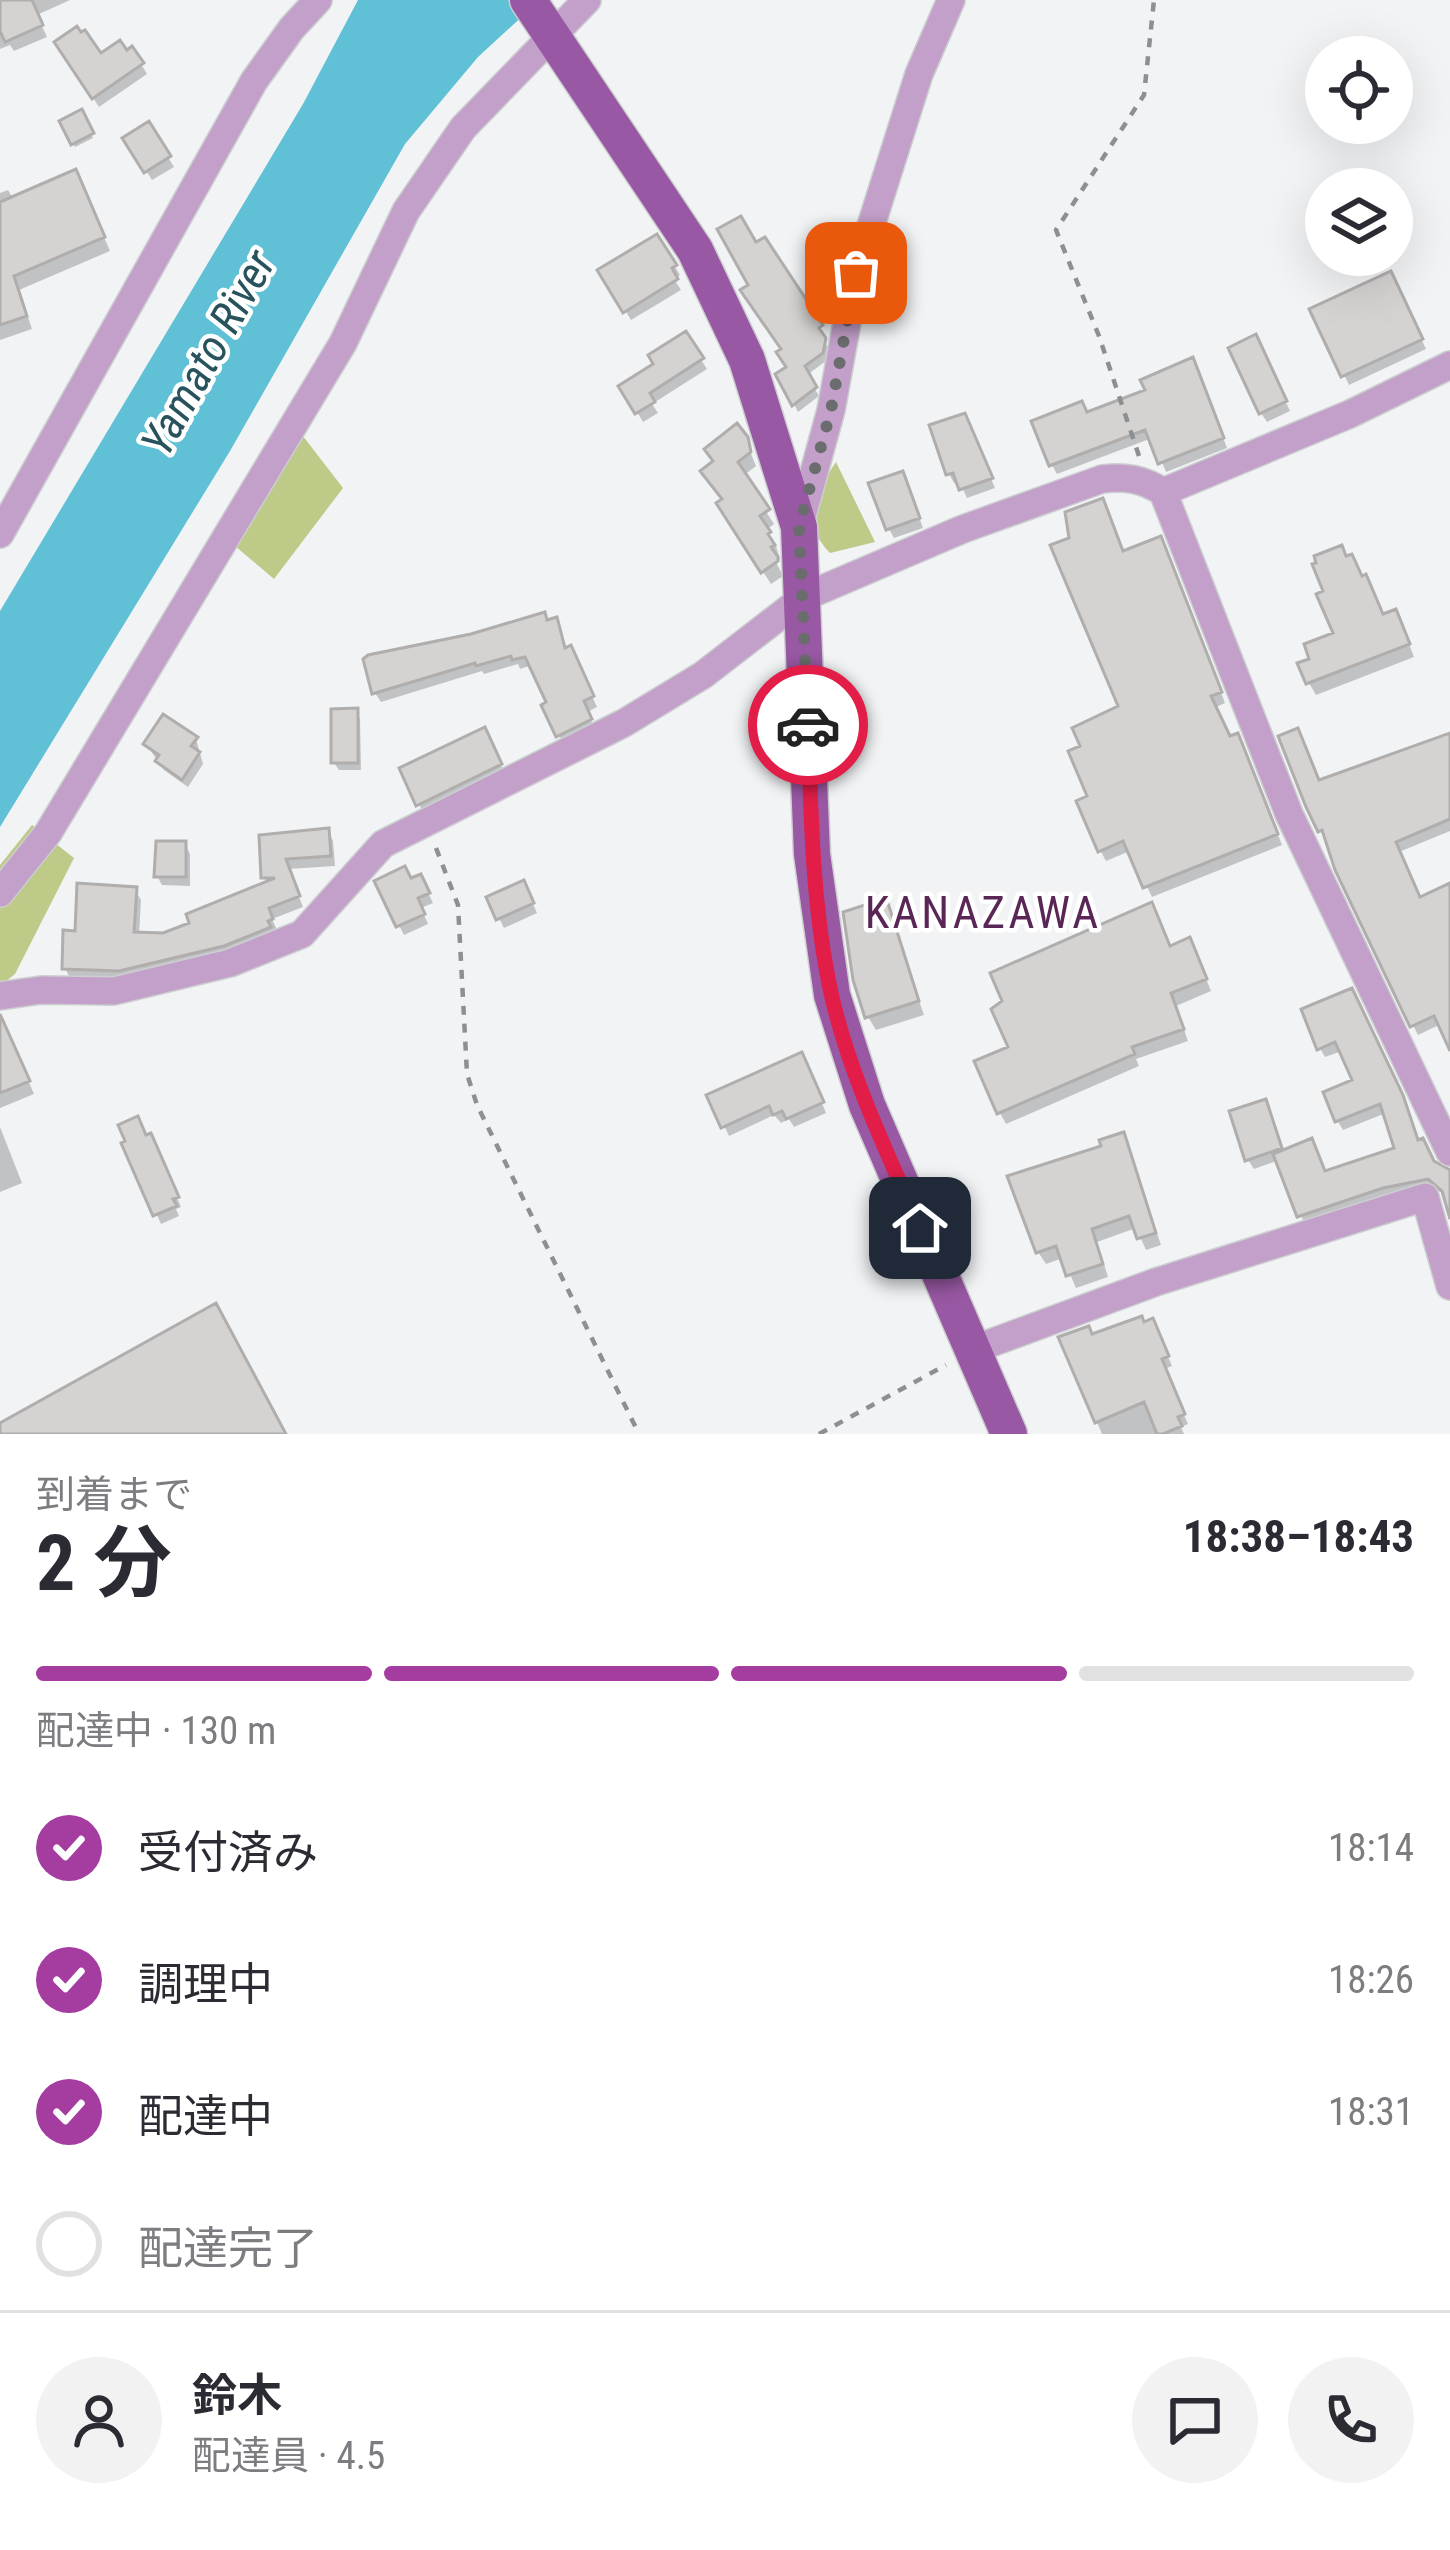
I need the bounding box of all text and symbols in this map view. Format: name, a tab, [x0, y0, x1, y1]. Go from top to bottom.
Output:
map controls	[1305, 36, 1413, 276]
button: locate	[1305, 36, 1413, 144]
button: layers	[1305, 168, 1413, 276]
pin	[805, 222, 907, 324]
water label: Yamato River	[130, 240, 287, 465]
icon: bag	[823, 240, 889, 306]
courier	[748, 665, 868, 785]
icon: car	[775, 692, 841, 758]
district label: KANAZAWA	[865, 886, 1101, 939]
pin	[869, 1177, 971, 1279]
icon: home	[887, 1195, 953, 1261]
text: 到着まで	[36, 1472, 192, 1518]
text: 18:38–18:43	[1183, 1510, 1414, 1563]
text: 2 分	[36, 1518, 171, 1609]
text: 配達中 · 130 m	[36, 1708, 276, 1754]
icon: check	[36, 1815, 102, 1881]
text: 18:14	[1328, 1825, 1414, 1871]
text: 受付済み	[138, 1826, 318, 1879]
icon: check	[36, 1947, 102, 2013]
text: 18:26	[1328, 1957, 1414, 2003]
text: 調理中	[138, 1958, 273, 2011]
icon: check	[36, 2079, 102, 2145]
text: 18:31	[1328, 2089, 1414, 2135]
text: 配達中	[138, 2090, 273, 2143]
text: 配達完了	[138, 2222, 318, 2275]
button: person	[36, 2357, 162, 2483]
button: chat	[1132, 2357, 1258, 2483]
button: phone	[1288, 2357, 1414, 2483]
text: 鈴木	[192, 2369, 282, 2422]
text: 配達員 · 4.5	[192, 2433, 385, 2479]

